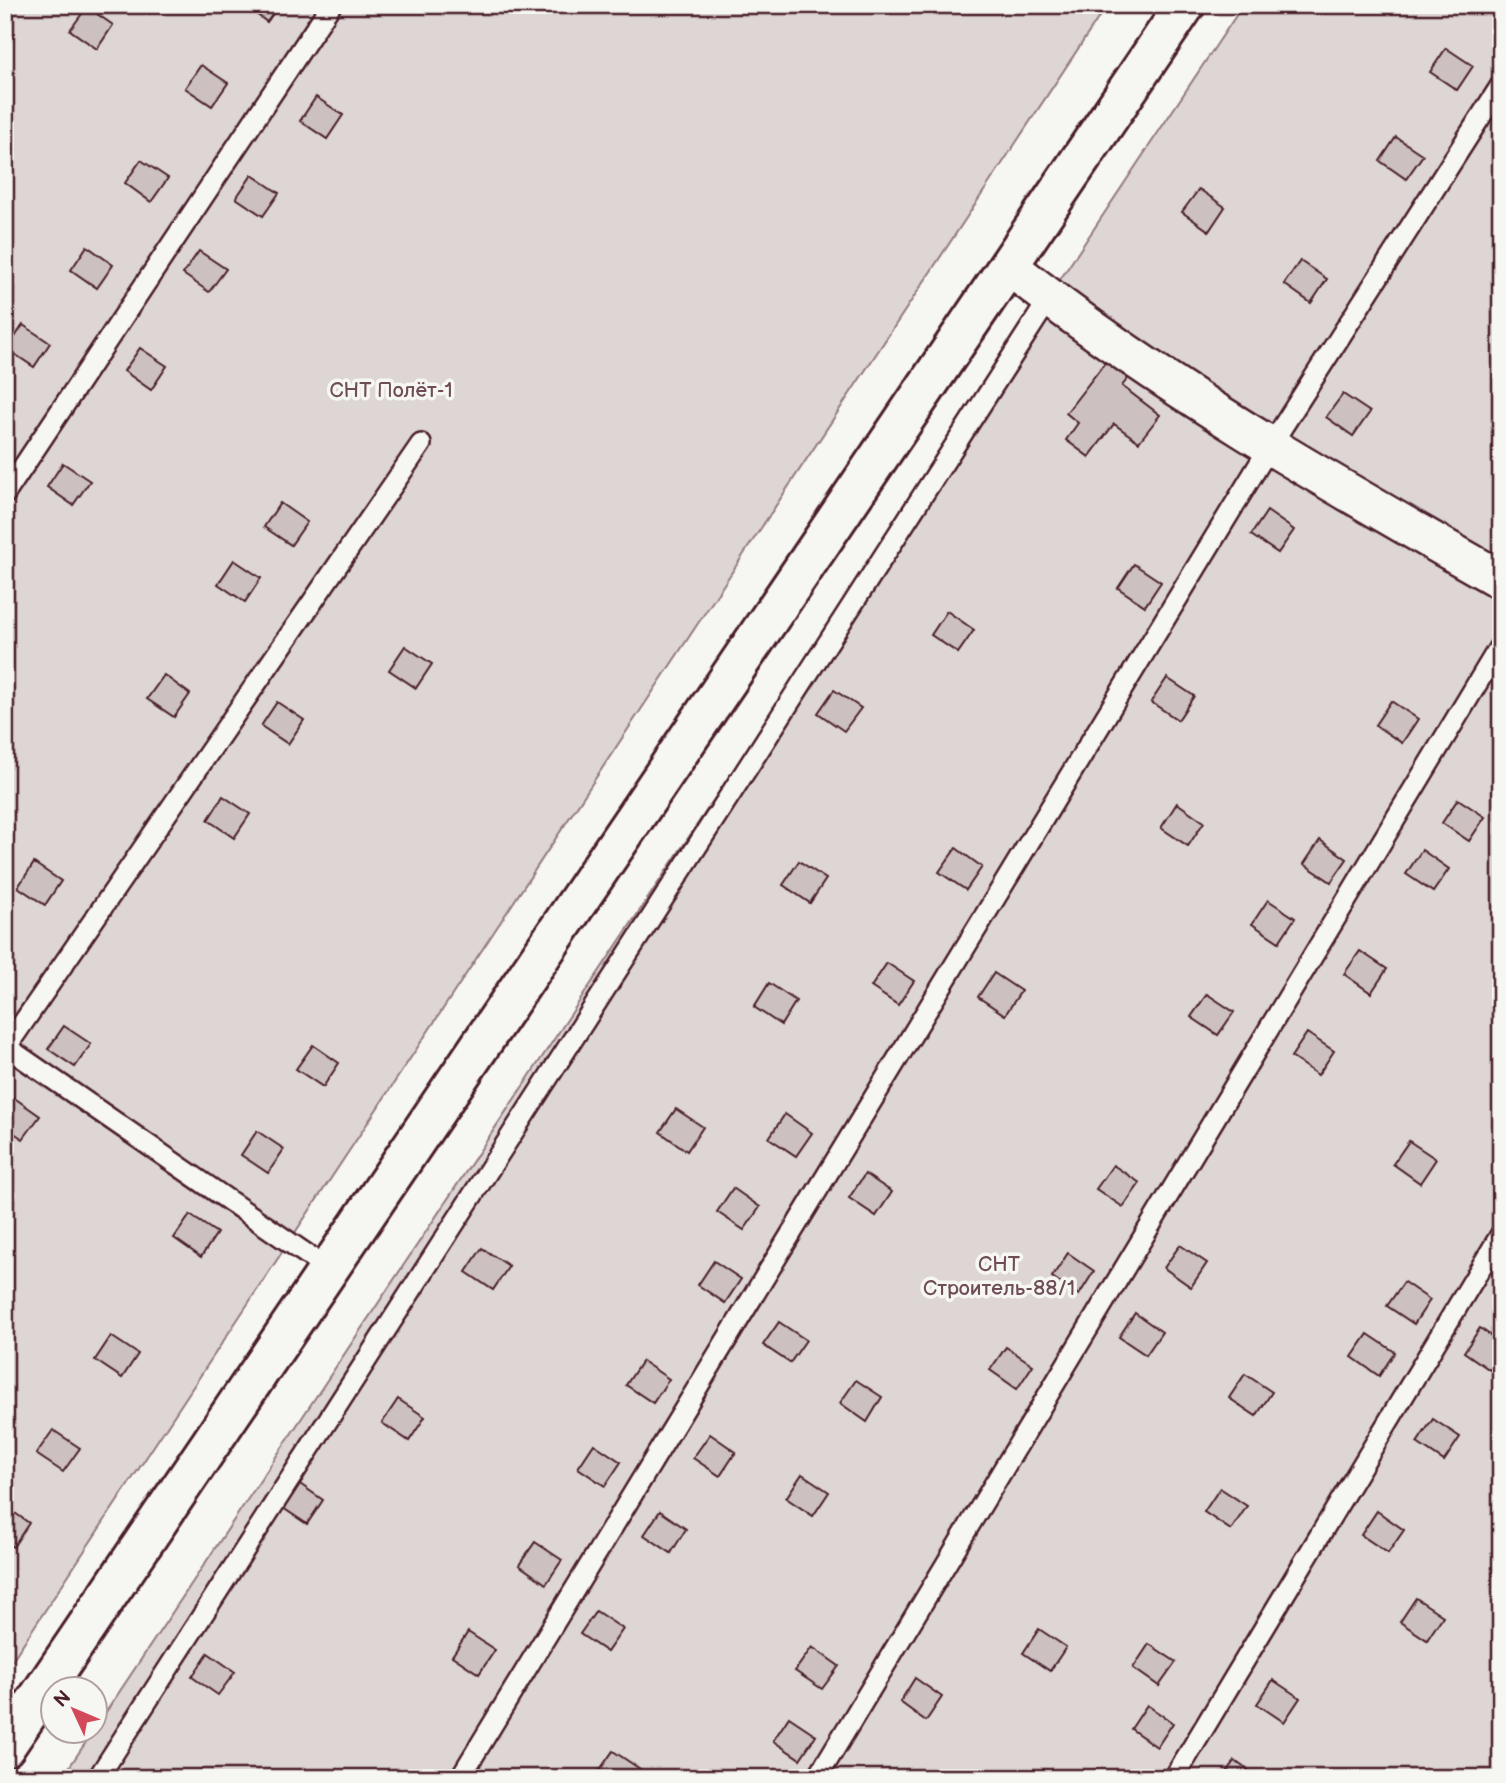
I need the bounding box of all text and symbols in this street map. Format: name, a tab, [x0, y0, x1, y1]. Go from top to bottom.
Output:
park label: СНТ Полёт-1	[329, 378, 453, 403]
park label: СНТ Строитель-88/1	[923, 1252, 1075, 1301]
north arrow	[38, 1674, 108, 1744]
text: N	[50, 1686, 76, 1712]

